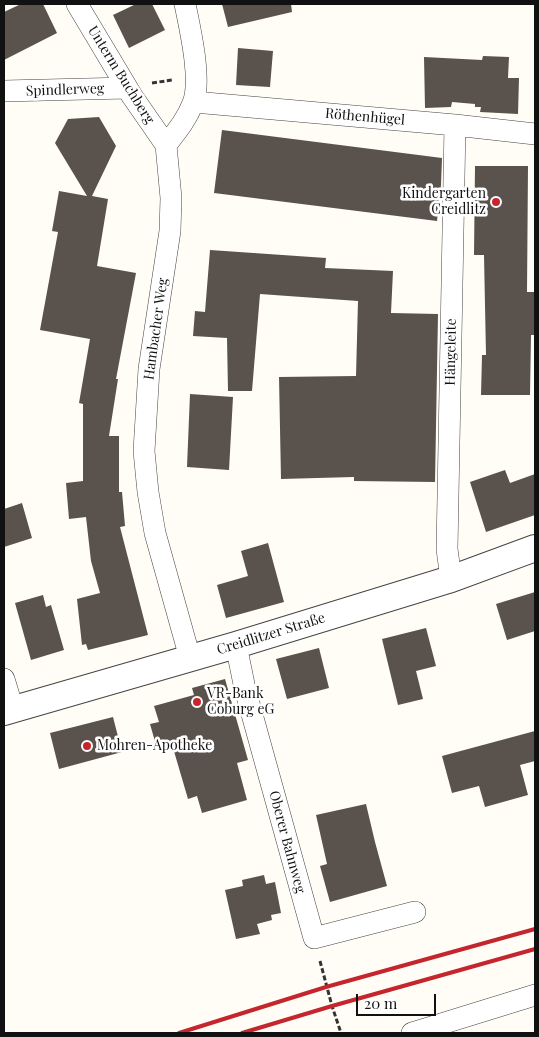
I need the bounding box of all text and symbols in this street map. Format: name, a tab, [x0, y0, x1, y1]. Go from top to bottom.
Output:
street label: Unterm Buchberg	[84, 23, 158, 127]
street label: Spindlerweg	[25, 80, 105, 100]
street label: Röthenhügel	[324, 105, 406, 129]
place label: Kindergarten Creidlitz	[402, 186, 486, 218]
marker: Kindergarten Creidlitz	[490, 196, 502, 208]
street label: Hambacher Weg	[141, 277, 171, 381]
street label: Hängeleite	[442, 318, 460, 386]
street label: Creidlitzer Straße	[215, 610, 327, 658]
place label: VR-Bank Coburg eG	[207, 686, 274, 719]
marker: VR-Bank Coburg eG	[191, 696, 203, 708]
place label: Mohren-Apotheke	[97, 738, 212, 754]
marker: Mohren-Apotheke	[81, 740, 93, 752]
street label: Oberer Bahnweg	[265, 789, 309, 895]
scale bar	[359, 984, 439, 1016]
text: 20 m	[364, 993, 397, 1013]

